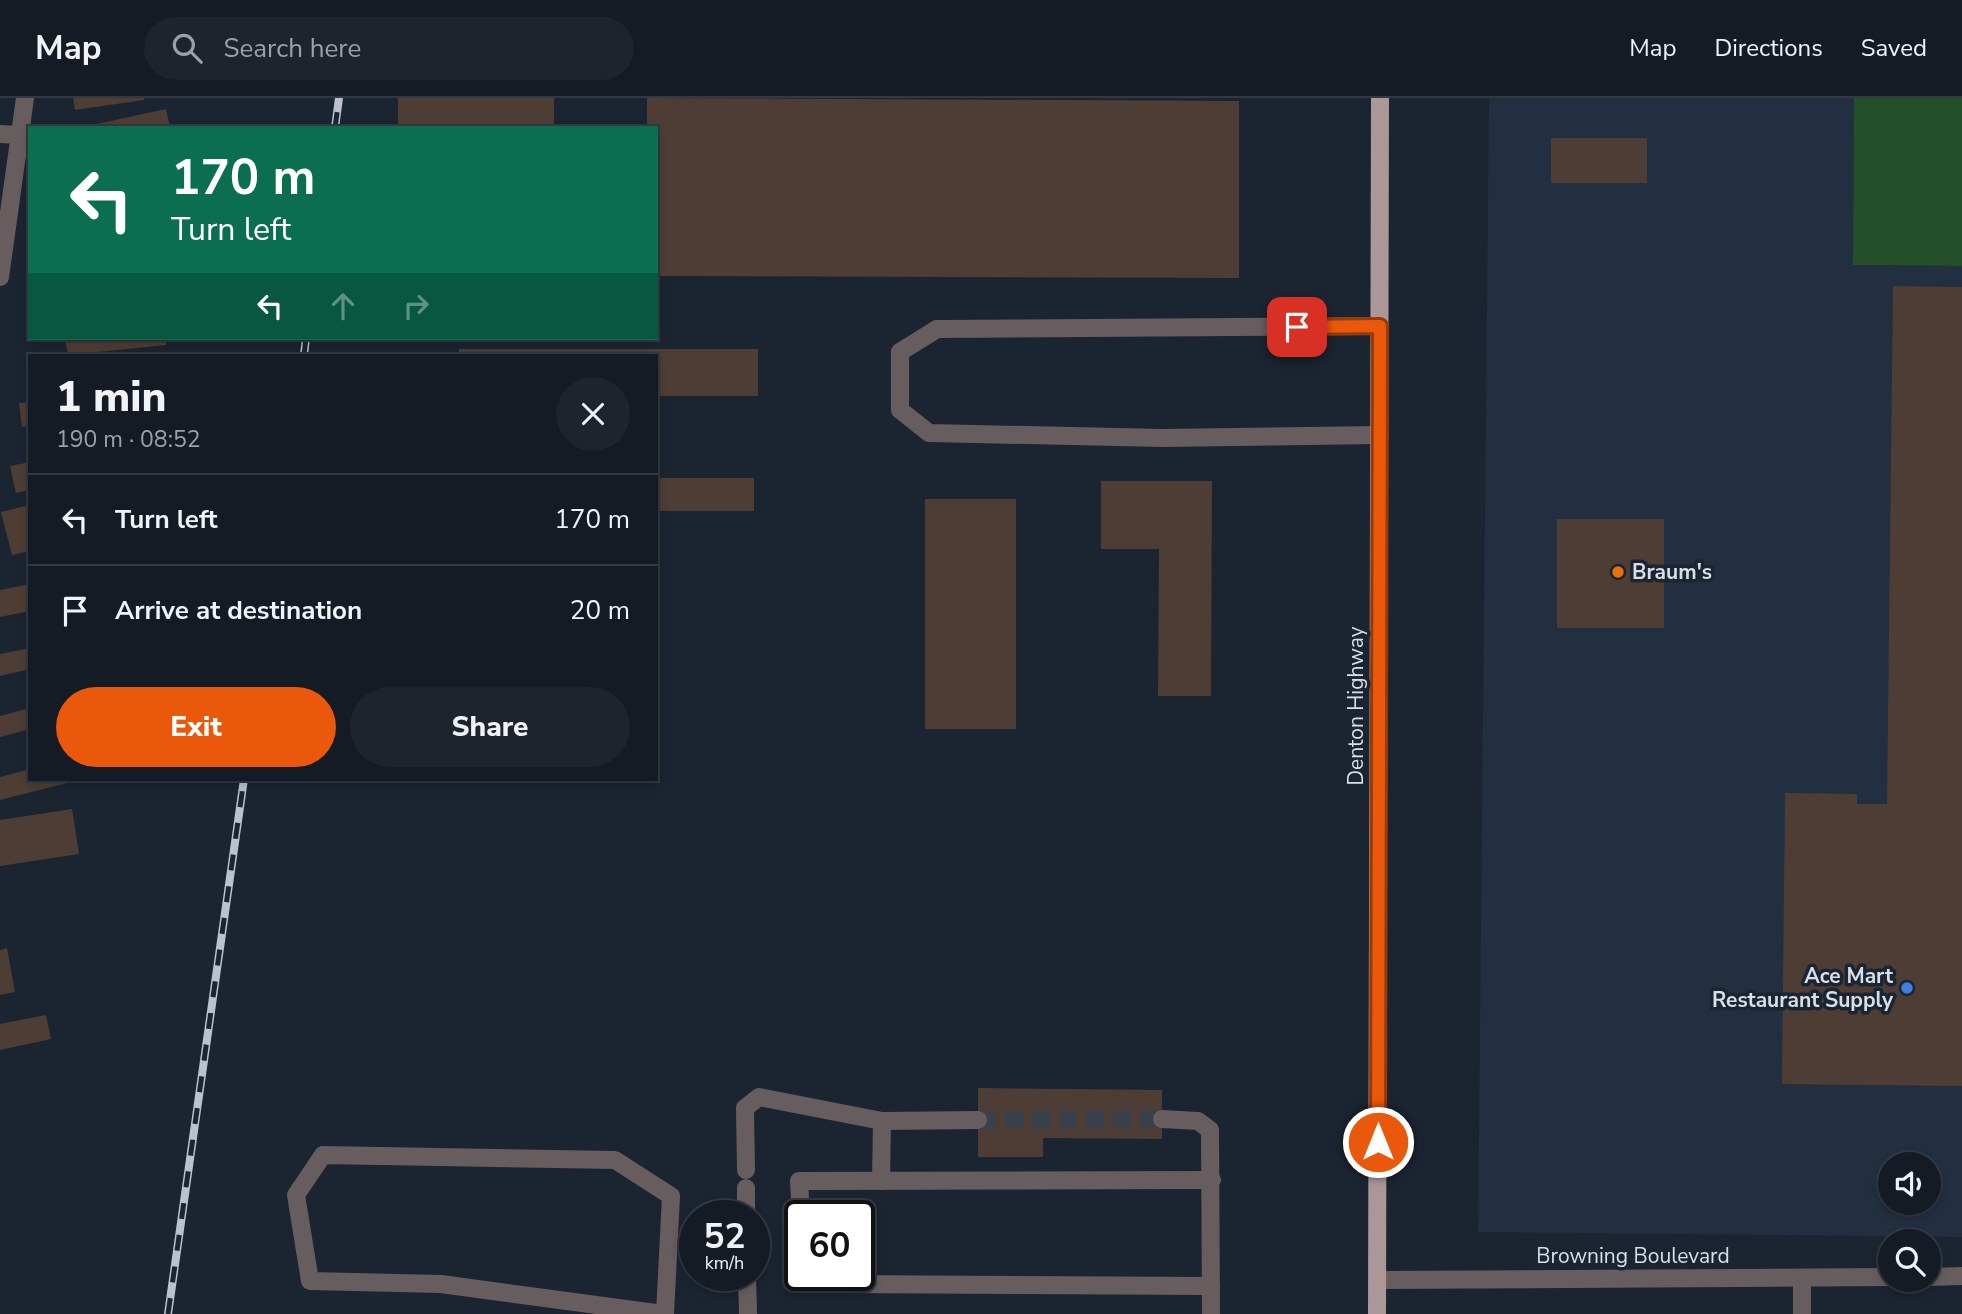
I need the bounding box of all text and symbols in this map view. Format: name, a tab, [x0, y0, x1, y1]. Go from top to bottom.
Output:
search box	[144, 17, 634, 80]
text: Map	[35, 26, 102, 71]
icon: search	[168, 29, 206, 67]
text: Search here	[224, 31, 361, 66]
text: Map	[1629, 32, 1676, 64]
text: Directions	[1714, 32, 1823, 64]
text: Saved	[1861, 32, 1927, 64]
text: 170 m	[171, 144, 315, 211]
icon: left	[56, 154, 147, 245]
text: Turn left	[171, 208, 291, 251]
icon: left	[251, 287, 289, 325]
icon: ahead	[324, 287, 362, 325]
icon: right	[397, 287, 435, 325]
pin	[1267, 297, 1327, 357]
icon: arrive	[1278, 308, 1316, 346]
text: 1 min	[56, 369, 166, 426]
button: close	[556, 377, 630, 451]
text: 190 m · 08:52	[56, 424, 201, 455]
icon: left	[56, 501, 94, 539]
text: Turn left	[115, 502, 218, 537]
text: 170 m	[554, 502, 630, 537]
place label: Braum's	[1632, 558, 1712, 586]
marker: Braum's	[1610, 564, 1626, 580]
icon: arrive	[56, 592, 94, 630]
text: Arrive at destination	[115, 593, 362, 628]
text: 20 m	[570, 593, 630, 628]
street label: Denton Highway	[1342, 626, 1370, 786]
button: Exit	[56, 687, 336, 767]
button: Share	[350, 687, 630, 767]
place label: Ace Mart Restaurant Supply	[1712, 962, 1894, 1014]
marker: Ace Mart Restaurant Supply	[1899, 980, 1915, 996]
position arrow	[1341, 1105, 1415, 1179]
map controls	[1878, 1152, 1941, 1292]
button: sound	[1878, 1152, 1941, 1215]
speed limit sign: 60	[784, 1200, 875, 1291]
text: 52	[703, 1213, 746, 1260]
button: search	[1878, 1229, 1941, 1292]
street label: Browning Boulevard	[1536, 1242, 1730, 1270]
text: km/h	[705, 1251, 744, 1275]

